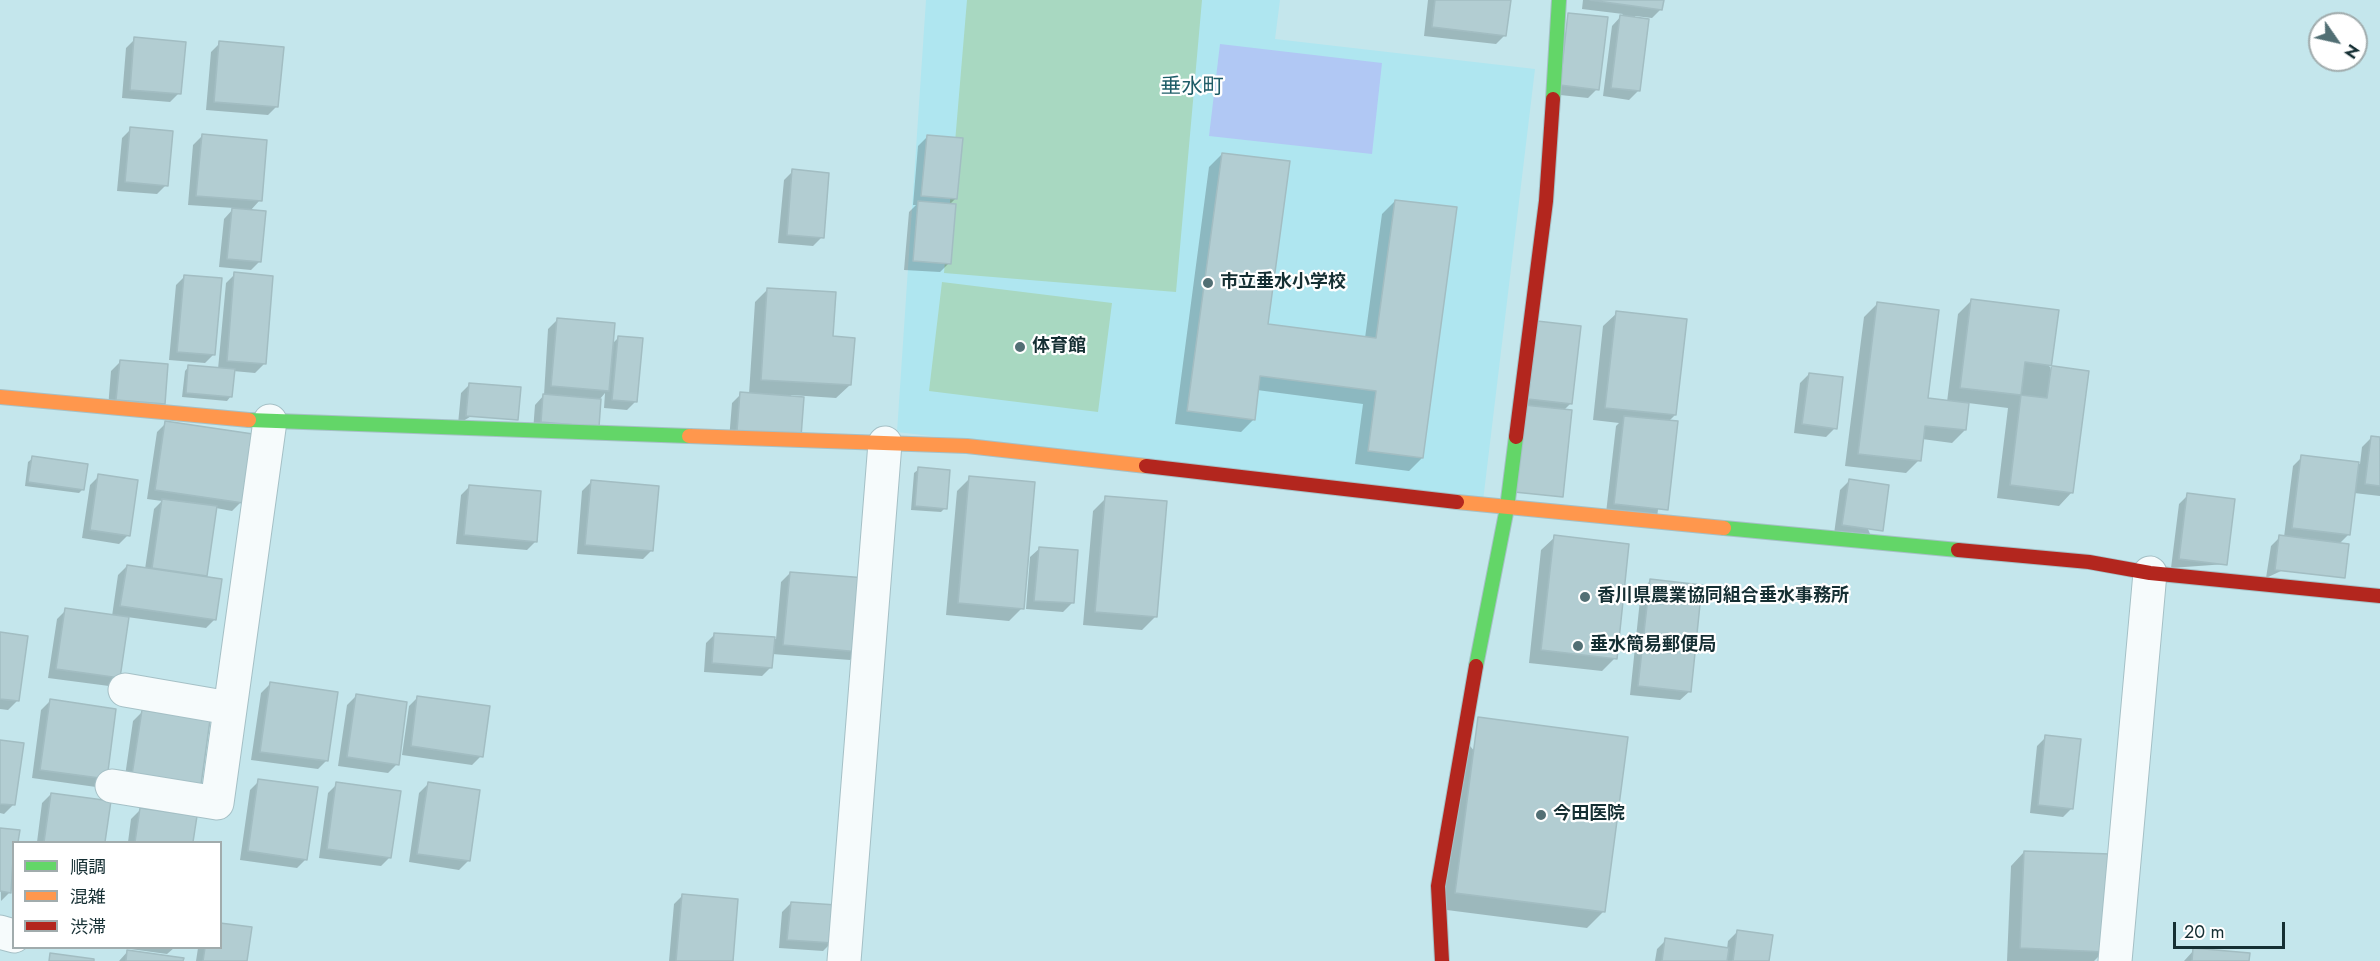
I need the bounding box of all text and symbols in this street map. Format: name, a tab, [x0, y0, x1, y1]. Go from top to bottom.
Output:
north arrow	[2308, 12, 2368, 72]
text: N	[2339, 40, 2365, 63]
district label: 垂水町	[1161, 75, 1223, 101]
place label: 市立垂水小学校	[1220, 272, 1346, 294]
marker: 市立垂水小学校	[1201, 276, 1215, 290]
place label: 体育館	[1032, 336, 1086, 358]
marker: 体育館	[1013, 340, 1027, 354]
place label: 香川県農業協同組合垂水事務所	[1597, 586, 1849, 608]
marker: 香川県農業協同組合垂水事務所	[1578, 590, 1592, 604]
place label: 垂水簡易郵便局	[1590, 635, 1716, 657]
marker: 垂水簡易郵便局	[1571, 639, 1585, 653]
place label: 今田医院	[1553, 804, 1625, 826]
marker: 今田医院	[1534, 808, 1548, 822]
legend	[12, 841, 222, 949]
text: 順調	[70, 854, 106, 880]
text: 混雑	[70, 884, 106, 910]
scale bar	[2176, 910, 2288, 948]
text: 渋滞	[70, 914, 106, 940]
text: 20 m	[2184, 919, 2224, 945]

